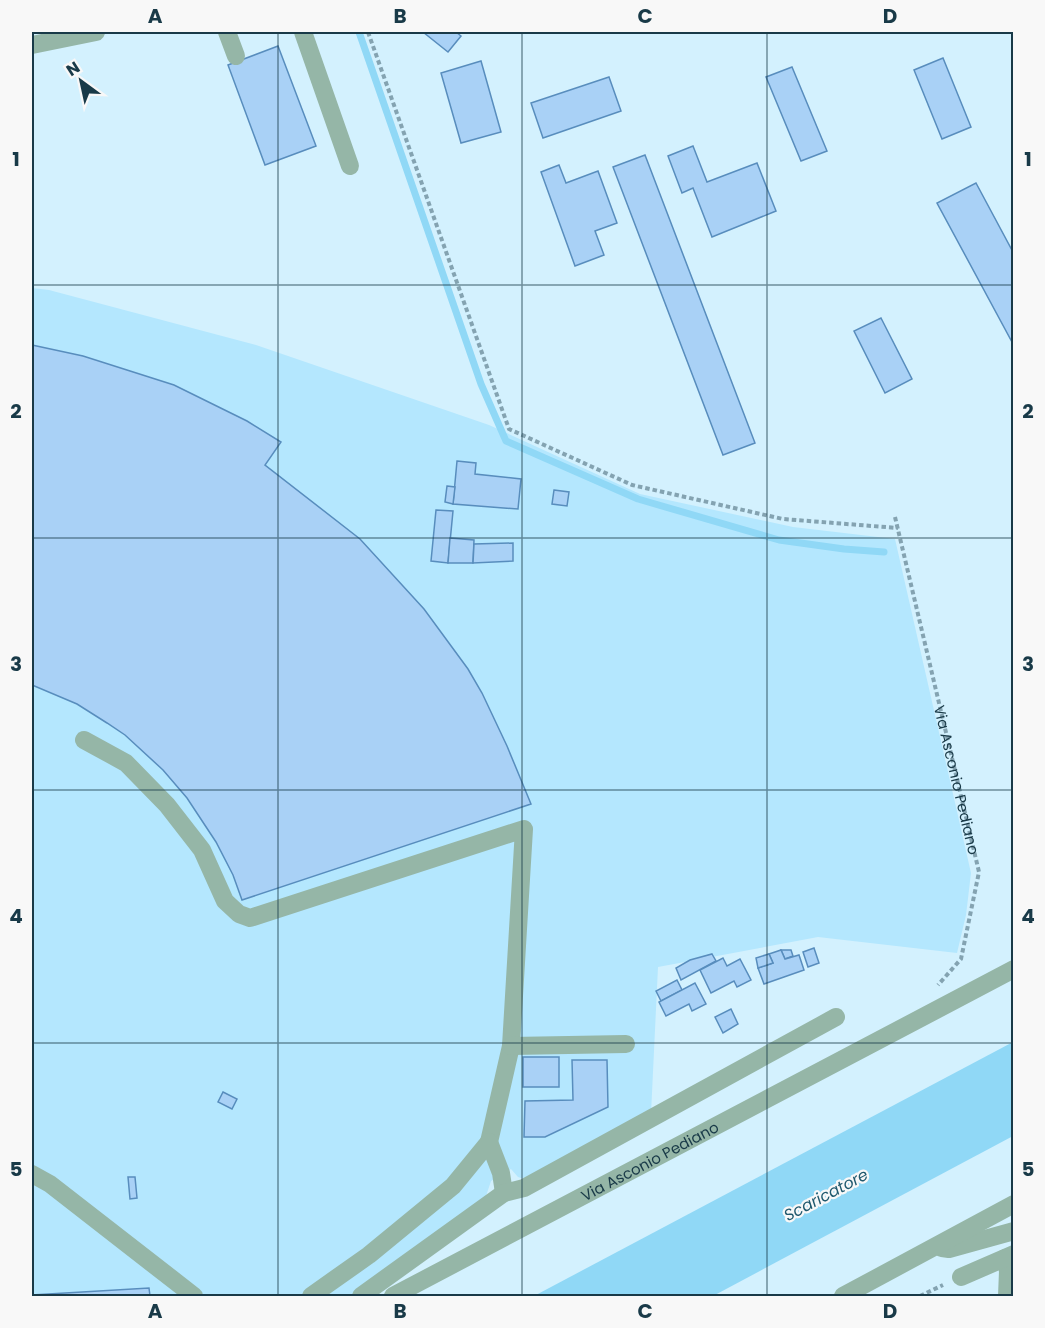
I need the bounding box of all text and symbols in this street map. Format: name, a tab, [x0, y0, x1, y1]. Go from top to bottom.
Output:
text: A	[148, 2, 163, 30]
text: B	[393, 2, 407, 30]
text: C	[637, 2, 653, 30]
text: D	[883, 2, 897, 30]
north arrow	[51, 51, 111, 111]
text: N	[62, 56, 84, 82]
text: 1	[12, 145, 20, 173]
text: 1	[1024, 145, 1032, 173]
text: 2	[10, 397, 22, 425]
text: 2	[1022, 397, 1034, 425]
text: 3	[10, 650, 22, 678]
text: 3	[1022, 650, 1034, 678]
street label: Via Asconio Pediano	[929, 703, 985, 857]
text: 4	[9, 902, 23, 930]
text: 4	[1021, 902, 1035, 930]
street label: Via Asconio Pediano	[577, 1116, 722, 1206]
text: 5	[10, 1155, 23, 1183]
text: 5	[1022, 1155, 1035, 1183]
water label: Scaricatore	[780, 1163, 872, 1227]
text: A	[148, 1297, 163, 1325]
text: B	[393, 1297, 407, 1325]
text: C	[637, 1297, 653, 1325]
text: D	[883, 1297, 897, 1325]

